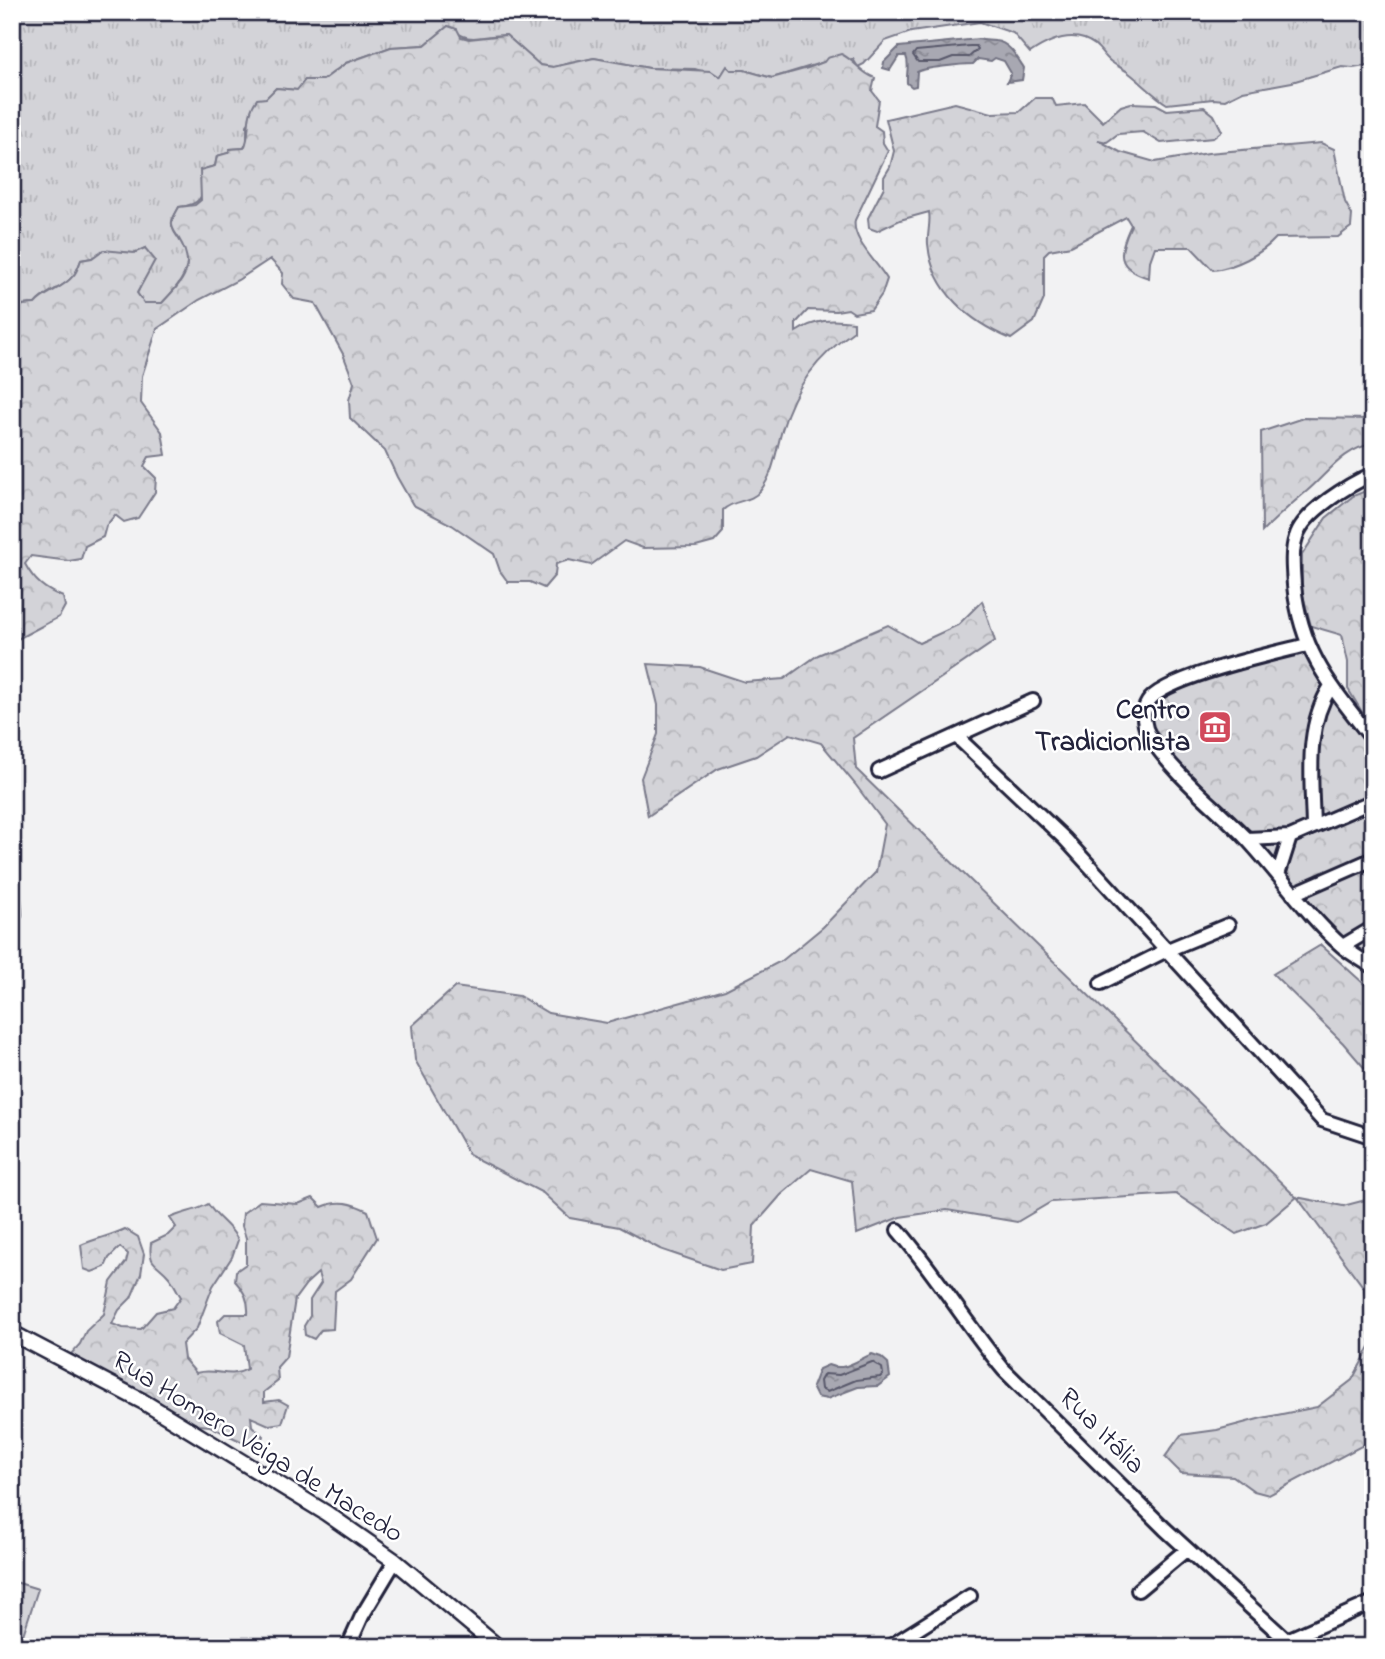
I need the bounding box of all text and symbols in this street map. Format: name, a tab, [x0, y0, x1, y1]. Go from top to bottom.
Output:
place label: Centro Tradicionlista	[1035, 691, 1190, 764]
museum icon: Centro Tradicionlista	[1196, 708, 1234, 746]
street label: Rua Homero Veiga de Macedo	[103, 1341, 411, 1555]
street label: Rua Itália	[1048, 1379, 1154, 1485]

